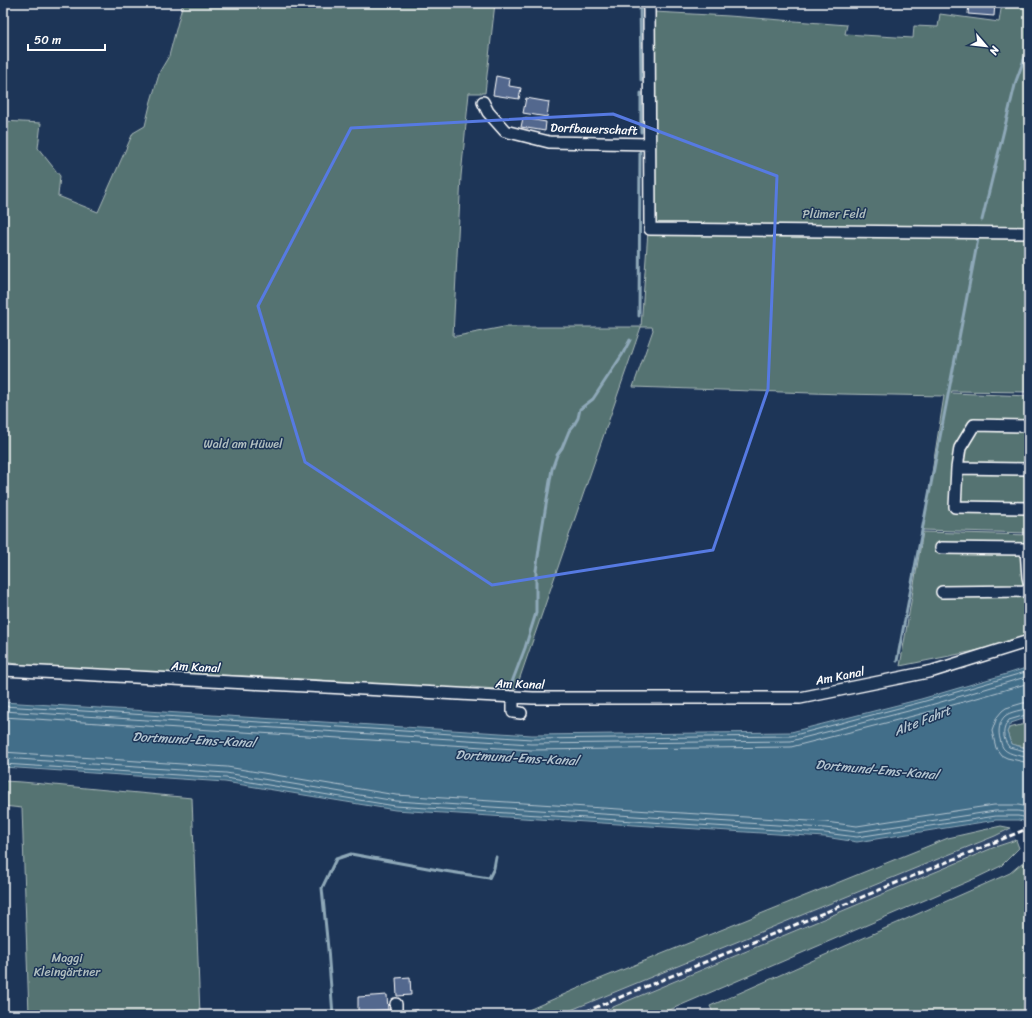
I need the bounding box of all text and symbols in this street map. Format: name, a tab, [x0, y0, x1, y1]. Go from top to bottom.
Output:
scale bar	[28, 26, 105, 52]
north arrow	[966, 26, 1006, 66]
text: 50 m	[34, 29, 61, 51]
text: N	[984, 42, 1005, 59]
street label: Dorfbauerschaft	[550, 116, 639, 142]
park label: Plümer Feld	[802, 203, 866, 225]
park label: Wald am Hüwel	[204, 433, 283, 455]
street label: Am Kanal	[170, 655, 222, 679]
street label: Am Kanal	[813, 660, 867, 692]
street label: Am Kanal	[494, 672, 546, 696]
water label: Alte Fahrt	[889, 698, 955, 743]
water label: Dortmund-Ems-Kanal	[132, 725, 259, 754]
water label: Dortmund-Ems-Kanal	[455, 743, 582, 772]
water label: Dortmund-Ems-Kanal	[815, 753, 943, 787]
park label: Maggi Kleingärtner	[34, 947, 101, 983]

